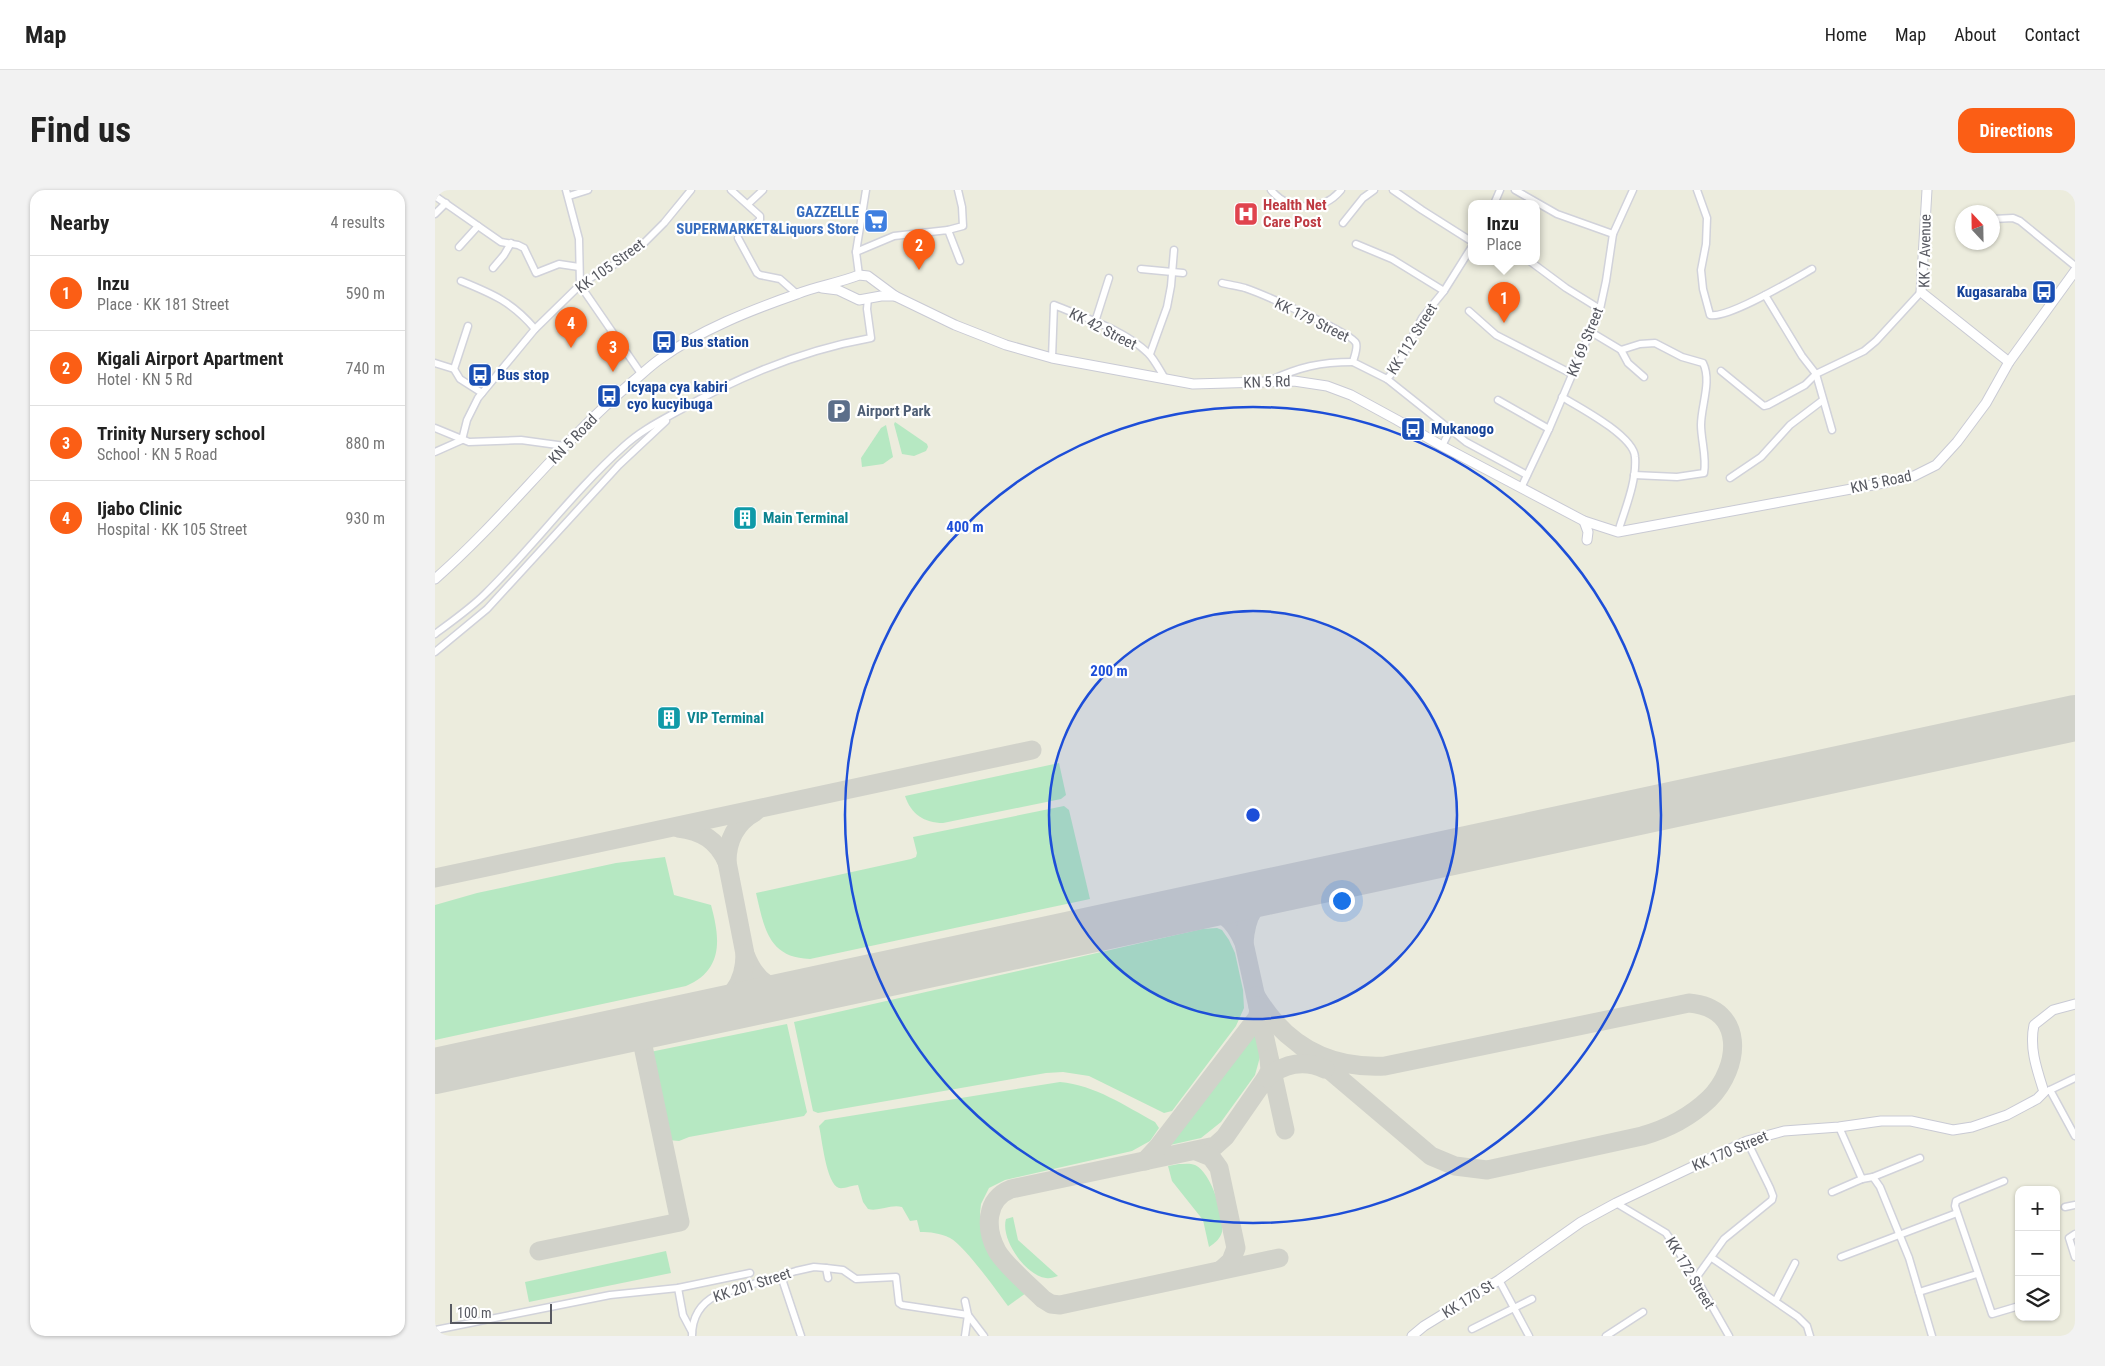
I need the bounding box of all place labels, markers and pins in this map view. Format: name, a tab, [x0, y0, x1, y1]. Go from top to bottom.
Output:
place label: Health Net Care Post	[1263, 196, 1327, 231]
hospital icon: Health Net Care Post	[1233, 201, 1259, 227]
place label: GAZZELLE SUPERMARKET&Liquors Store	[676, 203, 859, 238]
supermarket icon: GAZZELLE SUPERMARKET&Liquors Store	[863, 208, 889, 234]
pin: 2	[903, 229, 935, 270]
bus stop icon: Kugasaraba	[2031, 279, 2057, 305]
pin: 1	[1488, 282, 1520, 323]
place label: Kugasaraba	[1957, 283, 2027, 301]
pin: 4	[555, 307, 587, 348]
bus stop icon: Bus station	[651, 329, 677, 355]
pin: 3	[597, 331, 629, 372]
place label: Bus station	[681, 333, 749, 351]
bus stop icon: Bus stop	[467, 362, 493, 388]
place label: Bus stop	[497, 366, 549, 384]
place label: Icyapa cya kabiri cyo kucyibuga	[627, 378, 728, 413]
bus stop icon: Icyapa cya kabiri cyo kucyibuga	[596, 383, 622, 409]
parking icon: Airport Park	[826, 398, 852, 424]
place label: Airport Park	[857, 402, 931, 420]
bus stop icon: Mukanogo	[1400, 416, 1426, 442]
place label: Mukanogo	[1431, 420, 1494, 438]
building icon: Main Terminal	[732, 505, 758, 531]
place label: Main Terminal	[763, 509, 848, 527]
building icon: VIP Terminal	[656, 705, 682, 731]
place label: VIP Terminal	[687, 709, 764, 727]
centre of rings	[1244, 806, 1262, 824]

